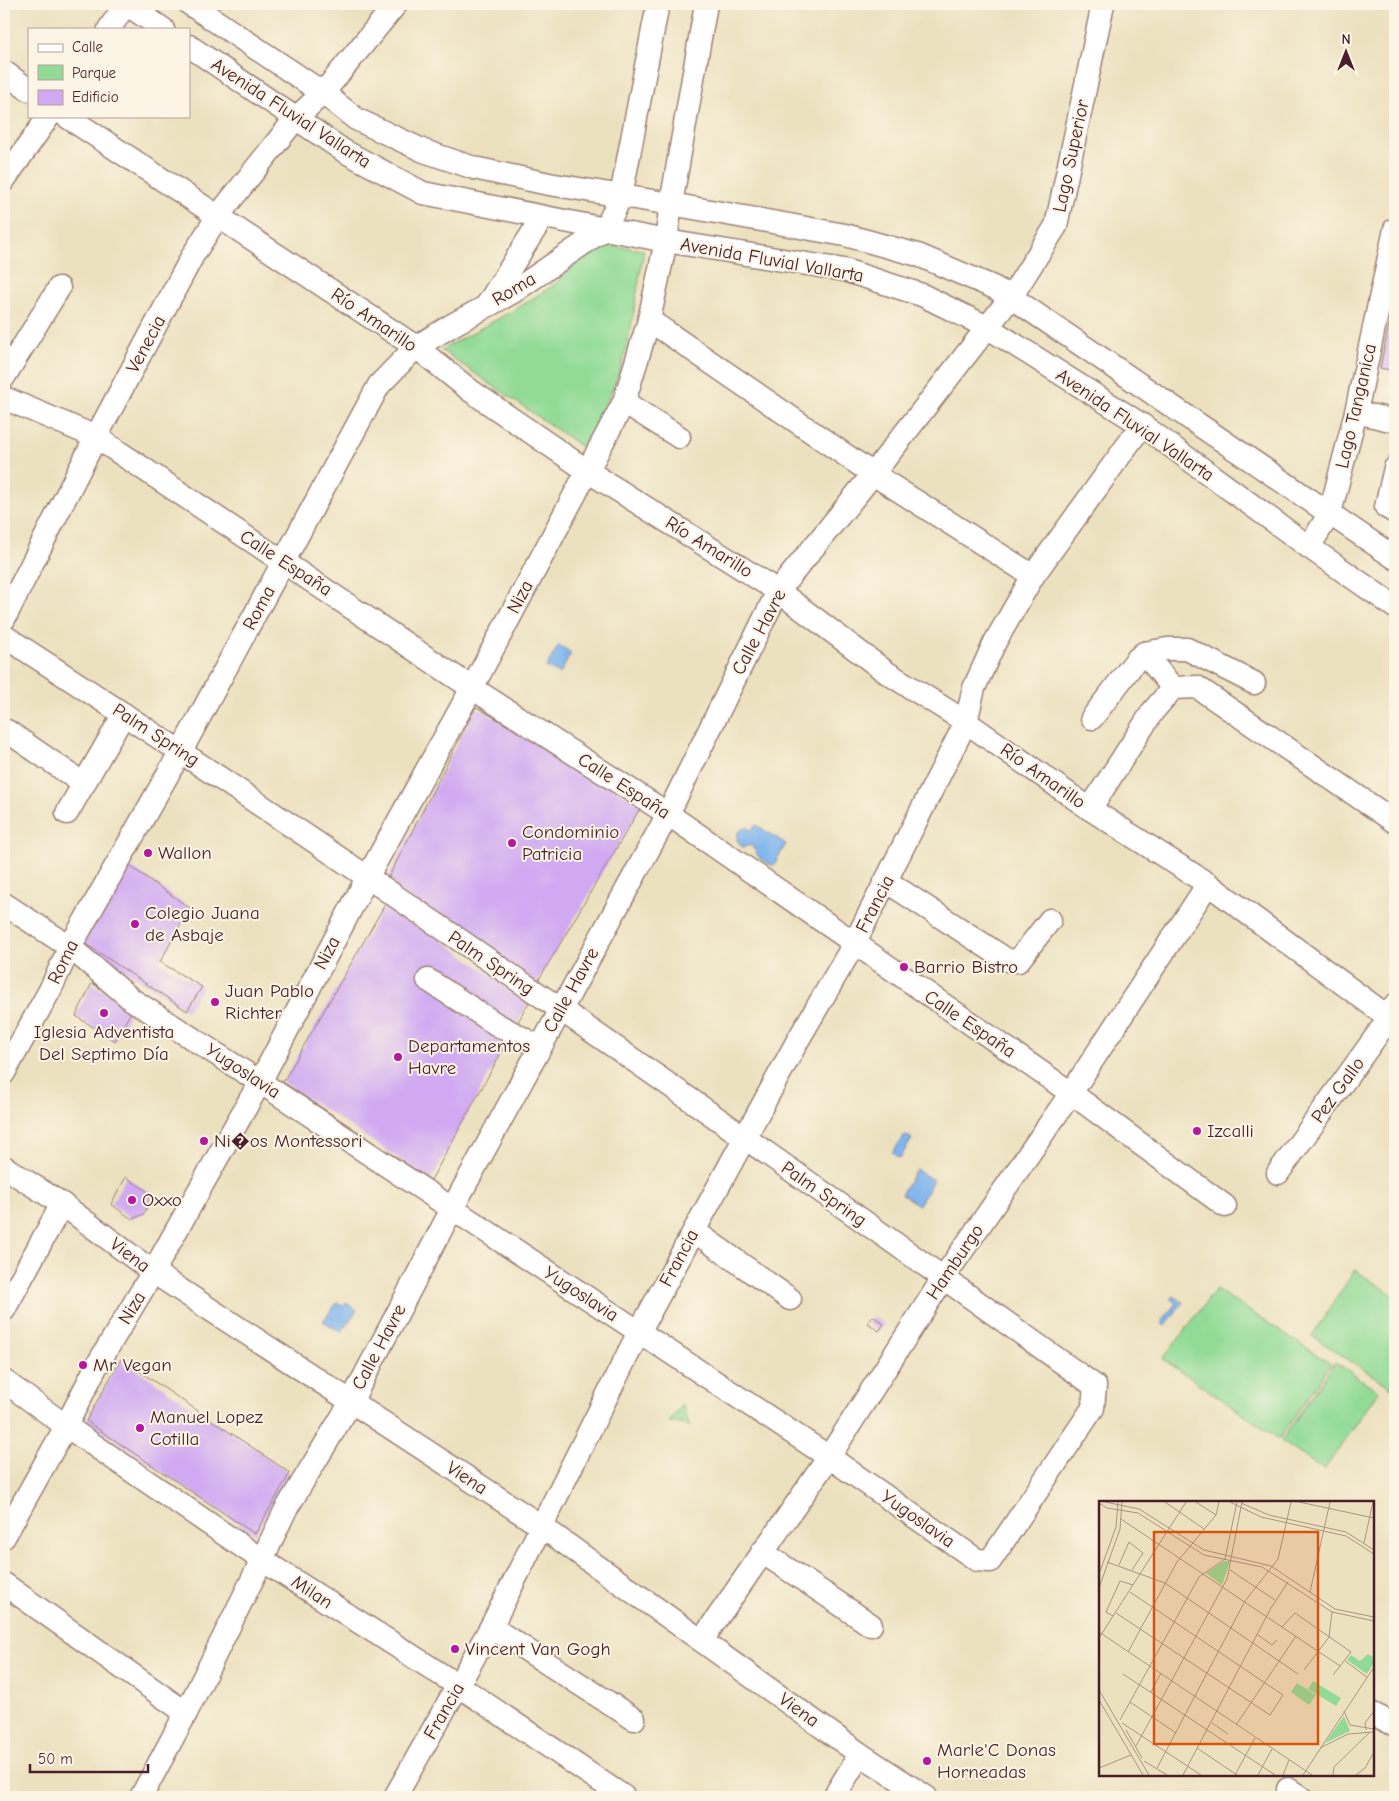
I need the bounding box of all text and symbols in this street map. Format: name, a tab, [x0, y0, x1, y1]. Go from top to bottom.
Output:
legend	[28, 28, 190, 118]
north arrow	[1322, 28, 1372, 78]
text: N	[1341, 31, 1351, 48]
text: Calle	[72, 38, 104, 56]
street label: Avenida Fluvial Vallarta	[207, 53, 375, 173]
text: Parque	[72, 64, 117, 82]
text: Edificio	[72, 88, 119, 106]
street label: Lago Superior	[1048, 97, 1094, 214]
street label: Avenida Fluvial Vallarta	[679, 233, 865, 287]
street label: Roma	[488, 268, 540, 310]
street label: Río Amarillo	[327, 283, 421, 357]
street label: Venecia	[122, 312, 170, 376]
street label: Lago Tanganica	[1331, 341, 1381, 471]
street label: Avenida Fluvial Vallarta	[1052, 364, 1218, 486]
street label: Río Amarillo	[661, 511, 757, 583]
street label: Calle España	[236, 525, 336, 601]
street label: Niza	[502, 577, 538, 617]
street label: Roma	[238, 582, 280, 634]
street label: Calle Havre	[727, 585, 791, 679]
street label: Palm Spring	[109, 699, 203, 771]
street label: Río Amarillo	[996, 739, 1090, 813]
street label: Calle España	[574, 748, 674, 824]
place label: Condominio Patricia	[522, 821, 619, 865]
marker: Condominio Patricia	[506, 837, 518, 849]
place label: Wallon	[158, 842, 212, 864]
marker: Wallon	[142, 847, 154, 859]
street label: Francia	[851, 872, 899, 936]
place label: Colegio Juana de Asbaje	[145, 902, 260, 946]
marker: Colegio Juana de Asbaje	[129, 918, 141, 930]
street label: Palm Spring	[444, 926, 538, 1000]
street label: Niza	[309, 933, 345, 973]
street label: Roma	[43, 936, 83, 988]
street label: Calle Havre	[539, 944, 603, 1036]
place label: Barrio Bistro	[914, 956, 1018, 978]
marker: Barrio Bistro	[898, 961, 910, 973]
place label: Juan Pablo Richter	[225, 980, 314, 1024]
street label: Calle España	[920, 985, 1020, 1063]
marker: Juan Pablo Richter	[209, 996, 221, 1008]
marker: Iglesia Adventista Del Septimo Día	[98, 1007, 110, 1019]
place label: Iglesia Adventista Del Septimo Día	[34, 1021, 174, 1065]
place label: Departamentos Havre	[408, 1035, 530, 1079]
street label: Yugoslavia	[201, 1039, 285, 1103]
marker: Departamentos Havre	[392, 1051, 404, 1063]
street label: Pez Gallo	[1307, 1053, 1369, 1127]
place label: Izcalli	[1207, 1120, 1254, 1142]
marker: Izcalli	[1191, 1125, 1203, 1137]
place label: Ni�os Montessori	[214, 1130, 363, 1152]
marker: Ni�os Montessori	[198, 1135, 210, 1147]
street label: Palm Spring	[777, 1157, 871, 1231]
place label: Oxxo	[142, 1189, 182, 1211]
marker: Oxxo	[126, 1194, 138, 1206]
street label: Hamburgo	[922, 1220, 988, 1304]
street label: Francia	[655, 1226, 703, 1290]
street label: Viena	[106, 1233, 154, 1277]
street label: Yugoslavia	[539, 1262, 623, 1326]
street label: Niza	[114, 1288, 150, 1328]
street label: Calle Havre	[347, 1300, 411, 1394]
place label: Mr Vegan	[93, 1354, 172, 1376]
marker: Mr Vegan	[77, 1359, 89, 1371]
place label: Manuel Lopez Cotilla	[150, 1406, 263, 1450]
marker: Manuel Lopez Cotilla	[134, 1422, 146, 1434]
street label: Viena	[442, 1457, 492, 1499]
street label: Yugoslavia	[877, 1486, 959, 1552]
inset map	[1099, 1501, 1374, 1776]
street label: Milan	[287, 1571, 337, 1613]
place label: Vincent Van Gogh	[465, 1638, 611, 1660]
marker: Vincent Van Gogh	[449, 1643, 461, 1655]
street label: Francia	[419, 1679, 469, 1743]
street label: Viena	[775, 1688, 823, 1732]
place label: Marle'C Donas Horneadas	[937, 1739, 1056, 1783]
scale bar	[30, 1741, 148, 1773]
text: 50 m	[38, 1750, 73, 1768]
marker: Marle'C Donas Horneadas	[921, 1755, 933, 1767]

